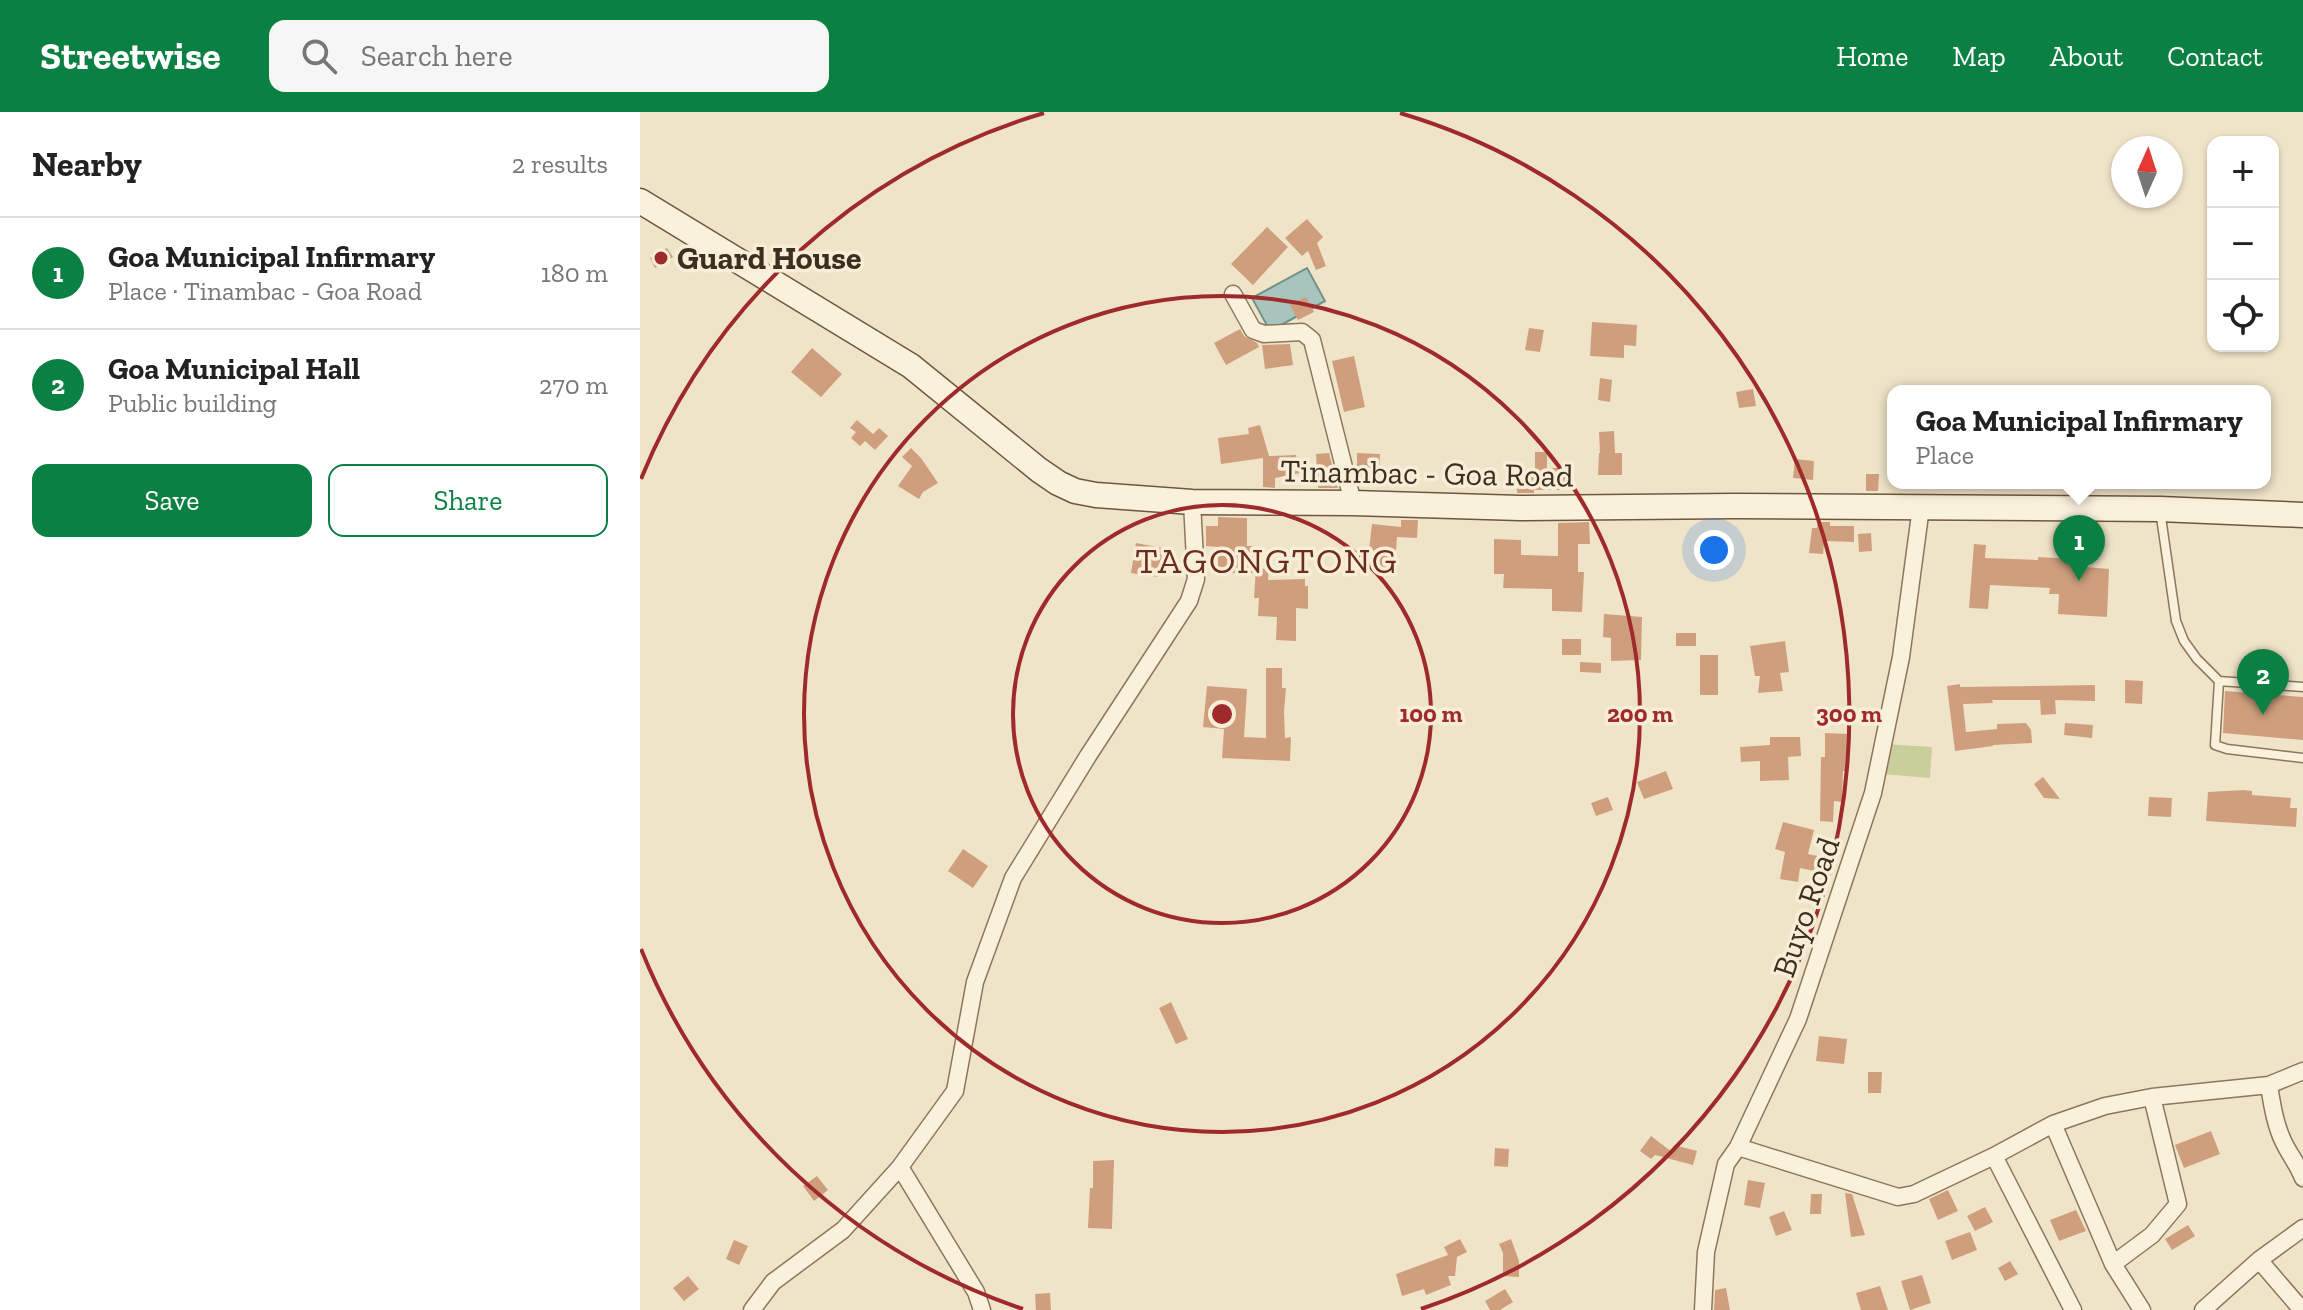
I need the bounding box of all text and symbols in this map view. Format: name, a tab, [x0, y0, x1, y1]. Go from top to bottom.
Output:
search box	[269, 20, 829, 92]
text: Streetwise	[40, 33, 221, 79]
icon: search	[297, 34, 341, 78]
text: Search here	[361, 38, 513, 74]
text: Home	[1836, 40, 1908, 73]
text: Map	[1952, 40, 2006, 73]
text: About	[2050, 40, 2123, 73]
text: Contact	[2167, 40, 2263, 73]
north arrow	[2111, 136, 2183, 208]
map controls	[2207, 136, 2279, 352]
button: +	[2207, 136, 2279, 208]
text: Nearby	[32, 144, 142, 185]
text: 2 results	[512, 148, 608, 180]
button: −	[2207, 208, 2279, 280]
text: Goa Municipal Infirmary	[108, 239, 435, 275]
place label: Guard House	[677, 239, 861, 277]
marker: Guard House	[652, 249, 670, 267]
text: 1	[53, 257, 63, 289]
text: 180 m	[541, 257, 608, 289]
text: Place · Tinambac - Goa Road	[108, 275, 422, 307]
button: locate	[2207, 280, 2279, 352]
text: Goa Municipal Hall	[108, 351, 360, 387]
text: 2	[51, 369, 65, 401]
text: 270 m	[539, 369, 608, 401]
popup	[1887, 385, 2271, 489]
text: Public building	[108, 387, 277, 419]
text: Goa Municipal Infirmary	[1915, 403, 2243, 439]
text: Place	[1915, 439, 1974, 471]
street label: Tinambac - Goa Road	[1280, 451, 1574, 495]
button: Save	[32, 464, 312, 537]
button: Share	[328, 464, 608, 537]
pin: 1	[2053, 515, 2105, 581]
your location	[1694, 530, 1734, 570]
district label: TAGONGTONG	[1135, 539, 1399, 582]
pin: 2	[2237, 649, 2289, 715]
text: 100 m	[1400, 699, 1462, 728]
text: 200 m	[1607, 699, 1673, 728]
text: 300 m	[1816, 699, 1882, 728]
centre of rings	[1208, 700, 1236, 728]
street label: Buyo Road	[1764, 832, 1848, 982]

